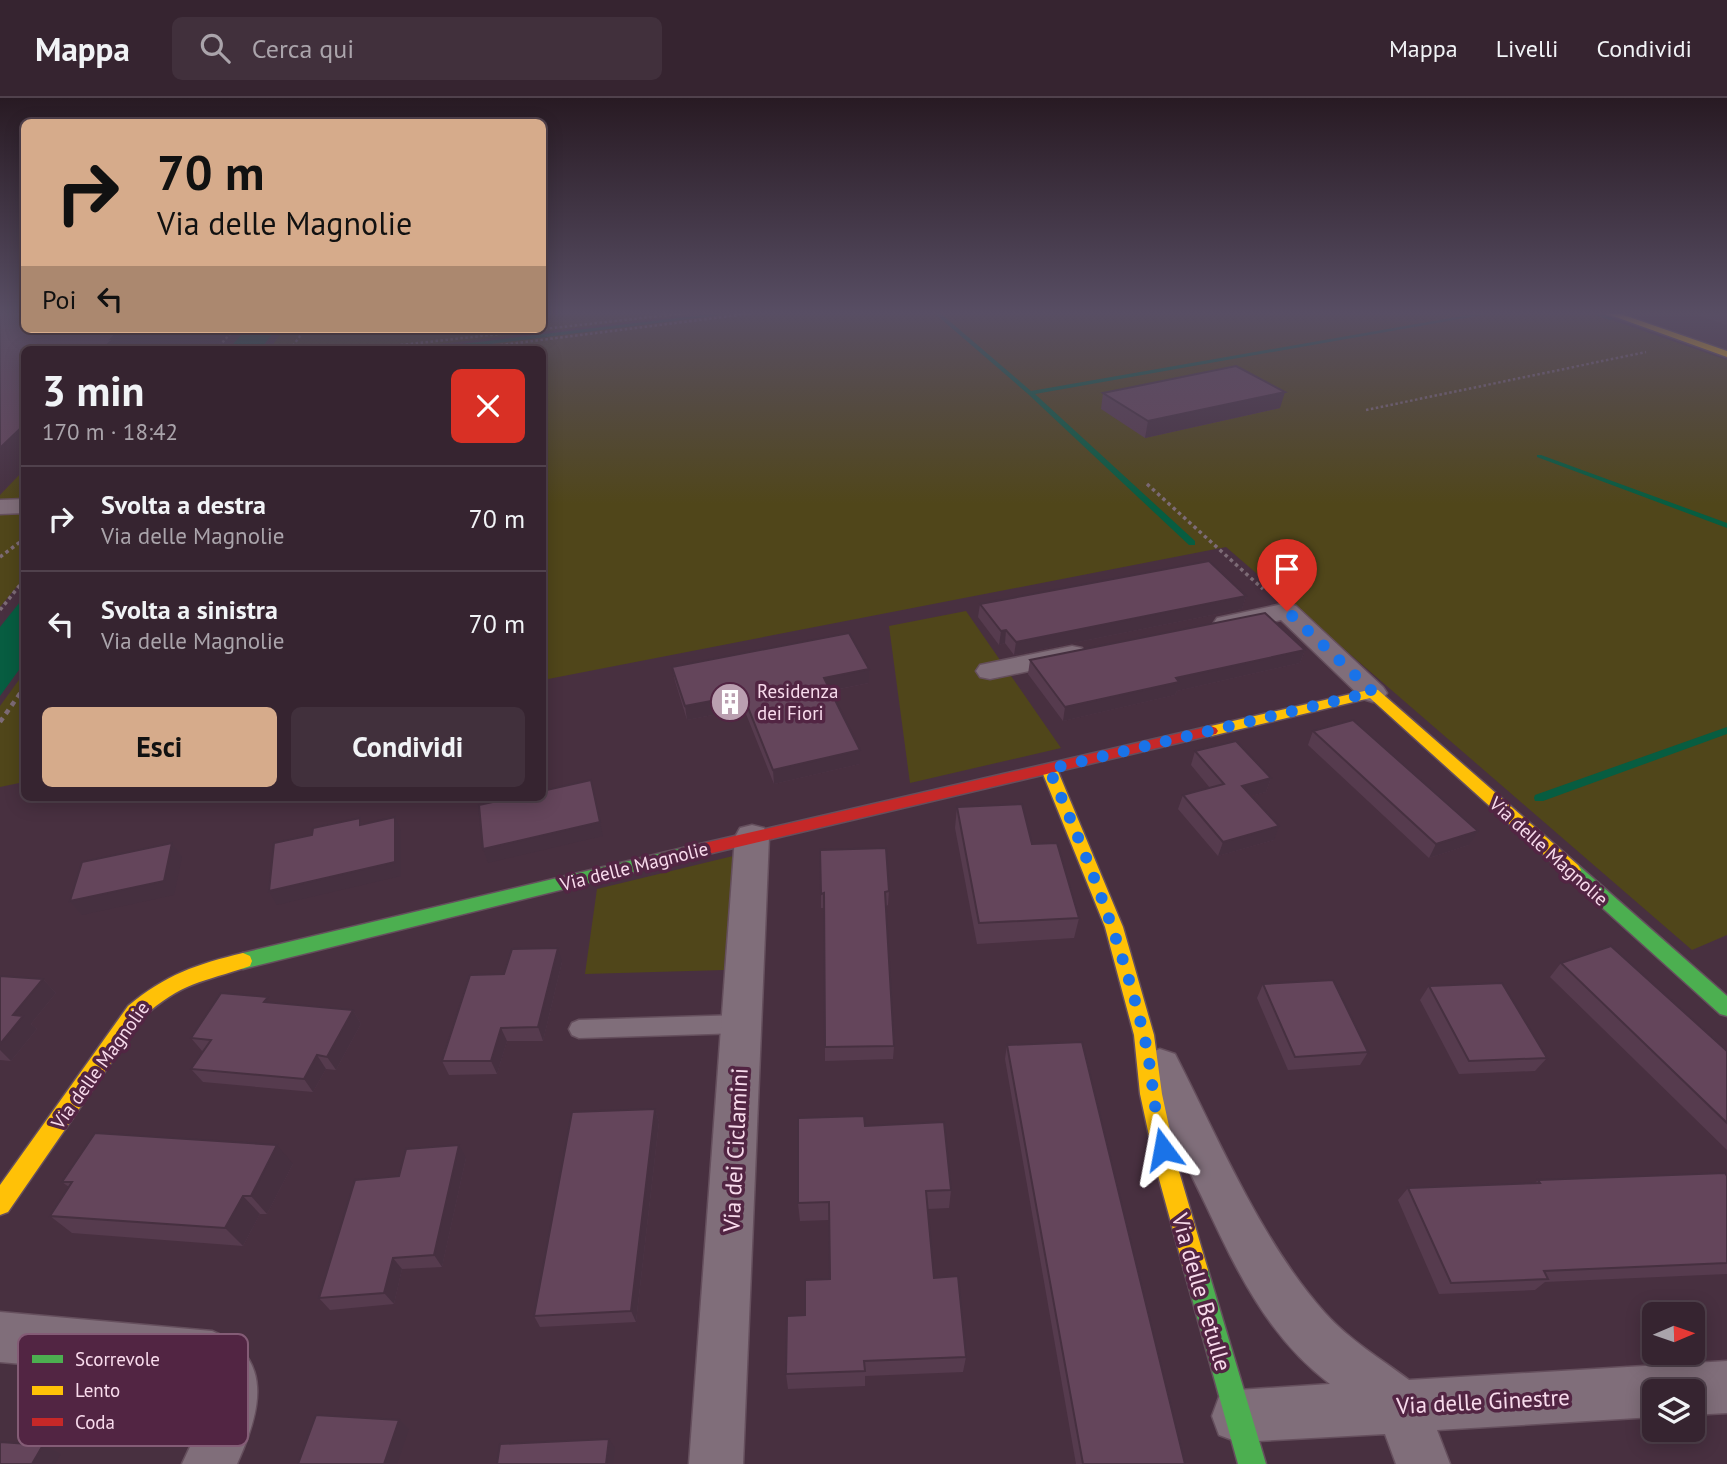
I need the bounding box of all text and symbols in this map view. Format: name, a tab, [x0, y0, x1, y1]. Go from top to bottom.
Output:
search box	[172, 17, 662, 80]
text: Mappa	[35, 27, 130, 70]
icon: search	[196, 29, 234, 67]
text: Cerca qui	[252, 32, 354, 65]
text: Mappa	[1389, 33, 1458, 64]
text: Livelli	[1496, 33, 1558, 64]
text: Condividi	[1596, 33, 1692, 64]
text: 70 m	[157, 140, 264, 204]
icon: right	[42, 147, 133, 238]
text: Via delle Magnolie	[157, 202, 412, 244]
icon: left	[91, 280, 129, 318]
text: Poi	[42, 283, 77, 316]
text: 3 min	[42, 363, 144, 418]
button: close	[451, 369, 525, 443]
text: 170 m · 18:42	[42, 417, 178, 446]
text: Svolta a destra	[101, 488, 266, 521]
icon: right	[42, 500, 80, 538]
text: 70 m	[469, 502, 525, 535]
text: Via delle Magnolie	[101, 521, 285, 550]
pin	[1257, 539, 1317, 611]
icon: arrive	[1268, 550, 1306, 588]
text: Svolta a sinistra	[101, 593, 278, 626]
icon: left	[42, 605, 80, 643]
text: 70 m	[469, 607, 525, 640]
text: Via delle Magnolie	[101, 626, 285, 655]
place label: Residenza dei Fiori	[757, 679, 838, 725]
building icon: Residenza dei Fiori	[709, 681, 751, 723]
button: Esci	[42, 707, 277, 787]
button: Condividi	[291, 707, 525, 787]
street label: Via delle Magnolie	[1484, 791, 1613, 911]
street label: Via delle Magnolie	[557, 836, 710, 896]
street label: Via delle Magnolie	[45, 997, 154, 1134]
street label: Via dei Ciclamini	[716, 1067, 754, 1234]
position arrow	[1126, 1112, 1200, 1186]
street label: Via delle Betulle	[1165, 1209, 1238, 1374]
north arrow	[1642, 1302, 1704, 1365]
map controls	[1642, 1302, 1705, 1442]
legend	[18, 1334, 248, 1446]
text: Scorrevole	[75, 1347, 160, 1371]
text: Lento	[75, 1378, 120, 1402]
button: layers	[1642, 1379, 1705, 1442]
street label: Via delle Ginestre	[1395, 1382, 1570, 1420]
text: Coda	[75, 1410, 115, 1434]

